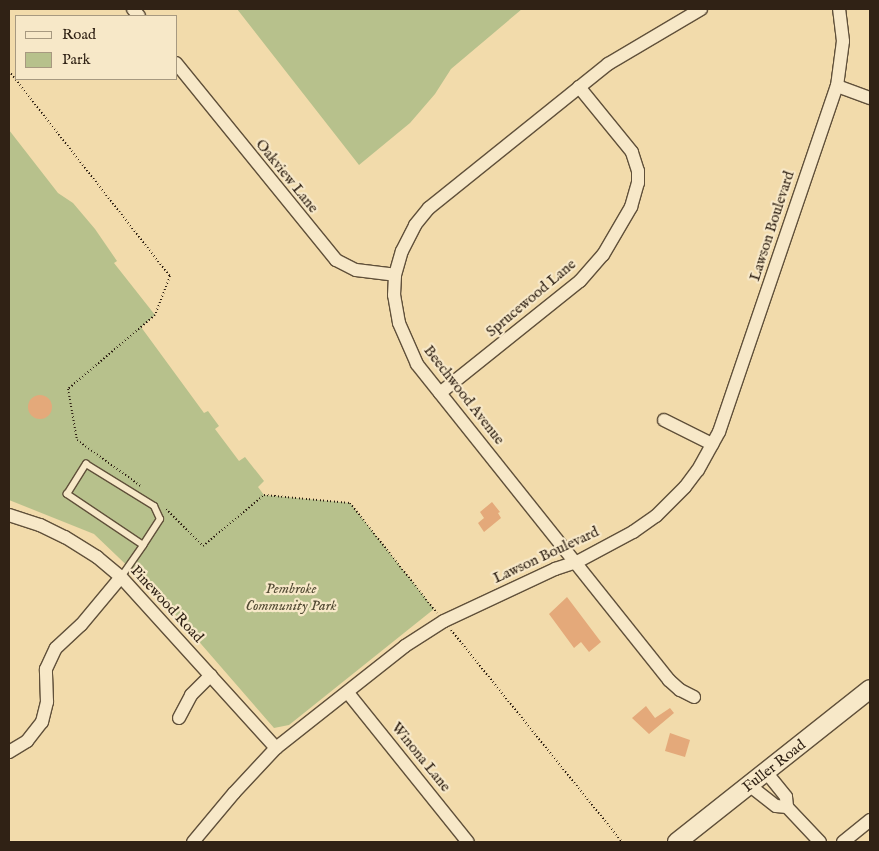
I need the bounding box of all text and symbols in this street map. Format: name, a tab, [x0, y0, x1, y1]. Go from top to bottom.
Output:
legend	[15, 15, 178, 80]
text: Road	[62, 25, 96, 44]
text: Park	[62, 50, 91, 69]
street label: Oakview Lane	[252, 136, 322, 216]
street label: Lawson Boulevard	[746, 169, 798, 283]
street label: Sprucewood Lane	[482, 255, 580, 341]
street label: Beechwood Avenue	[420, 342, 508, 448]
street label: Lawson Boulevard	[490, 523, 602, 587]
street label: Pinewood Road	[127, 562, 207, 646]
park label: Pembroke Community Park	[245, 579, 337, 614]
street label: Winona Lane	[388, 719, 454, 795]
street label: Fuller Road	[739, 736, 809, 796]

